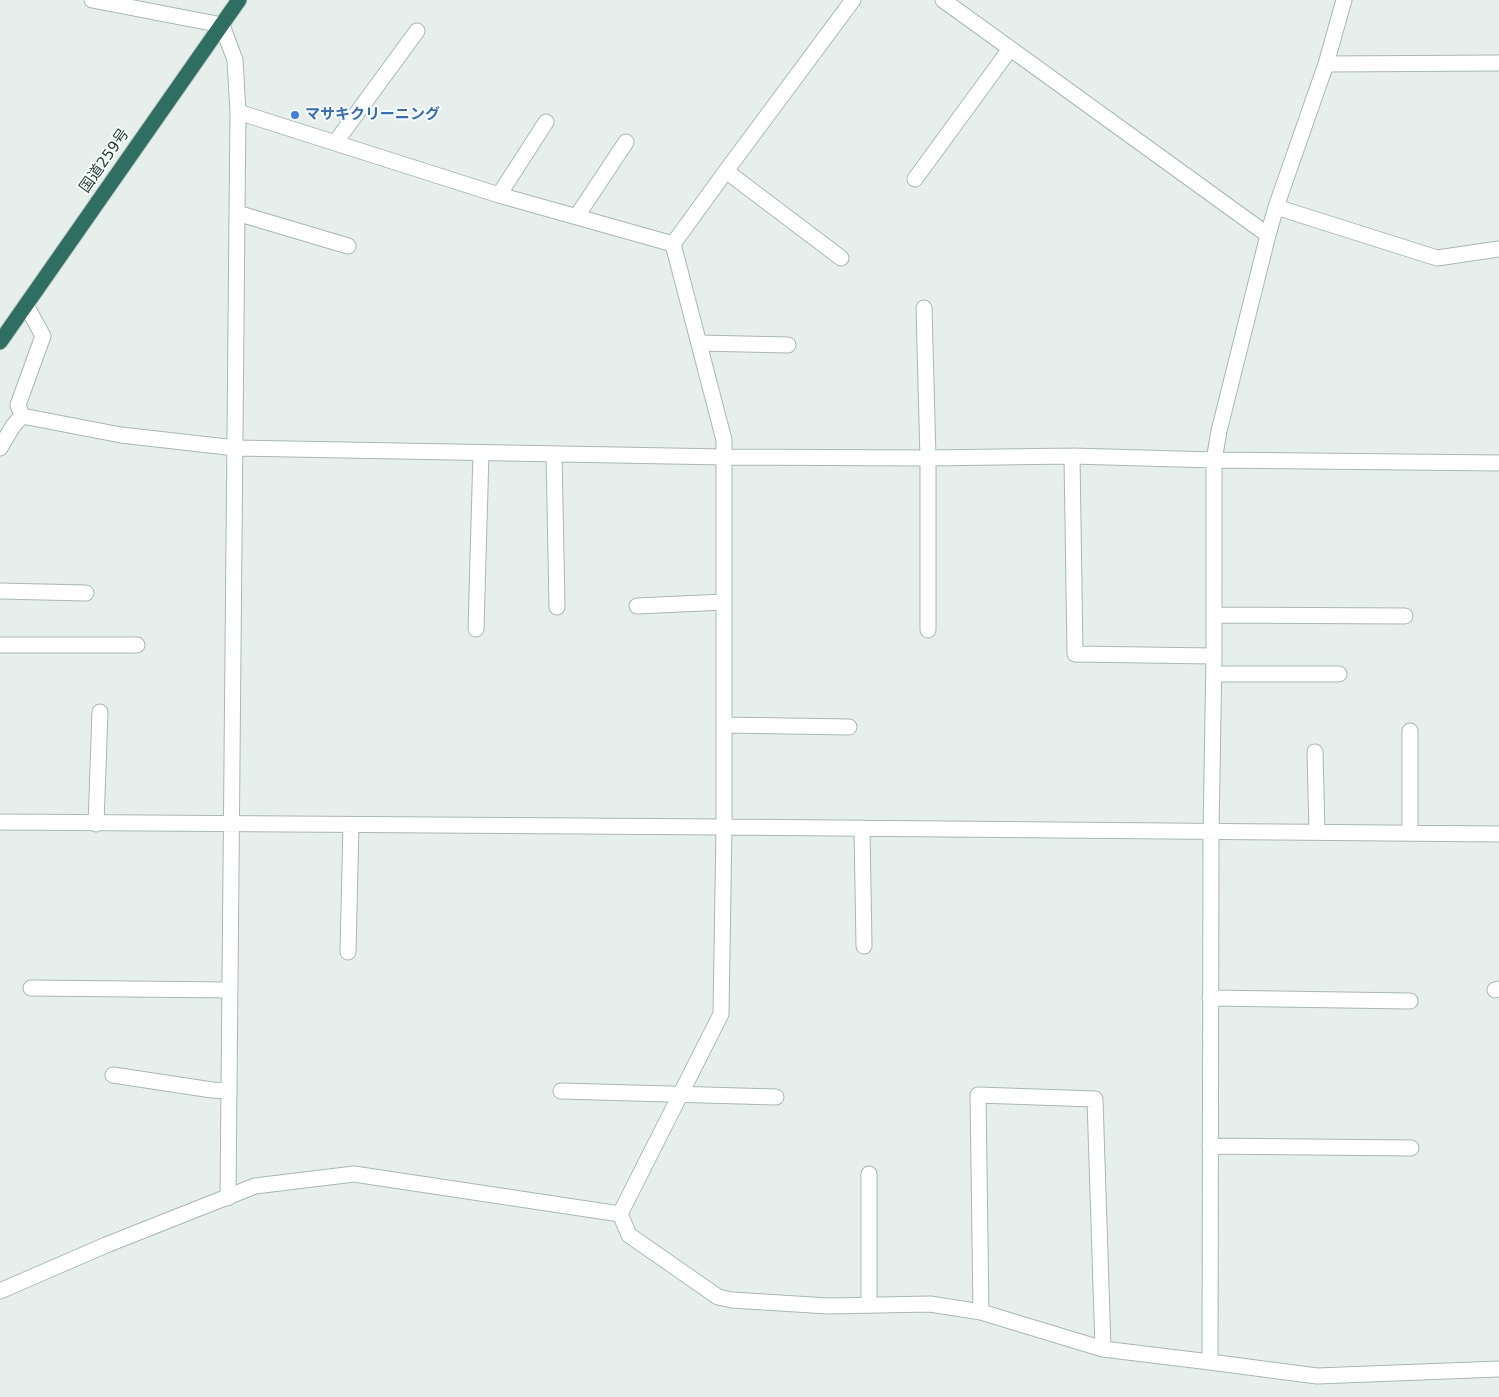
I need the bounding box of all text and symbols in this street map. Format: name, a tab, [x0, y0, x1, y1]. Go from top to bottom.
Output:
place label: マサキクリーニング	[305, 106, 440, 124]
marker: マサキクリーニング	[289, 109, 301, 121]
street label: 国道259号	[77, 126, 133, 196]

